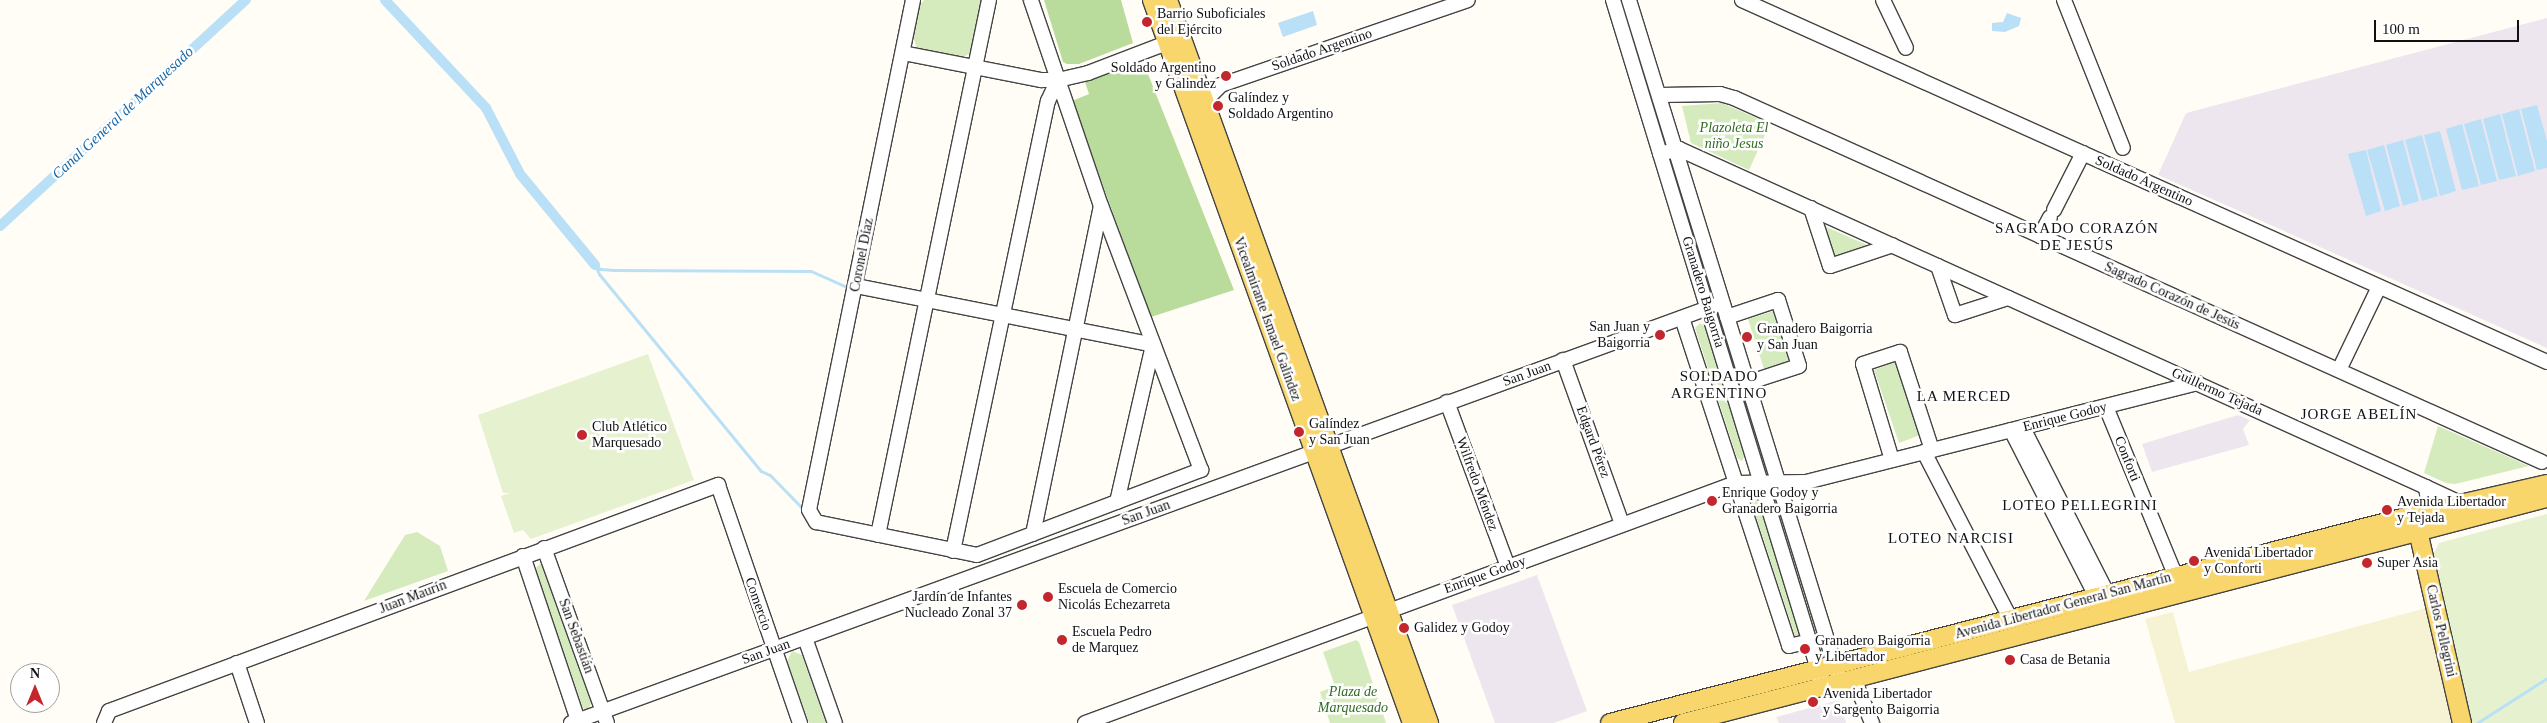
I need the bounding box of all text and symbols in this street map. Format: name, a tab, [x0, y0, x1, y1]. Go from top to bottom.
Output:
place label: Barrio Suboficiales del Ejército	[1157, 6, 1265, 38]
scale bar	[2377, 10, 2522, 42]
marker: Barrio Suboficiales del Ejército	[1141, 16, 1153, 28]
text: 100 m	[2382, 21, 2420, 37]
street label: Soldado Argentino	[1269, 25, 1375, 75]
water label: Canal General de Marquesado	[49, 43, 197, 183]
place label: Soldado Argentino y Galindez	[1110, 60, 1216, 92]
marker: Soldado Argentino y Galindez	[1220, 70, 1232, 82]
place label: Galíndez y Soldado Argentino	[1228, 90, 1334, 122]
marker: Galíndez y Soldado Argentino	[1212, 100, 1224, 112]
park label: Plazoleta El niño Jesus	[1700, 120, 1768, 152]
street label: Soldado Argentino	[2092, 152, 2196, 210]
street label: Coronel Díaz	[847, 217, 877, 293]
district label: SAGRADO CORAZÓN DE JESÚS	[1993, 219, 2161, 254]
street label: Granadero Baigorria	[1678, 234, 1728, 350]
street label: Vicealmirante Ismael Galíndez	[1229, 235, 1305, 403]
street label: Sagrado Corazón de Jesús	[2102, 259, 2242, 333]
place label: San Juan y Baigorria	[1589, 319, 1650, 352]
place label: Granadero Baigorria y San Juan	[1757, 321, 1872, 354]
marker: San Juan y Baigorria	[1654, 329, 1666, 341]
marker: Granadero Baigorria y San Juan	[1741, 331, 1753, 343]
street label: San Juan	[1501, 358, 1553, 390]
street label: Guillermo Tejada	[2169, 364, 2265, 420]
district label: SOLDADO ARGENTINO	[1670, 367, 1768, 402]
district label: LA MERCED	[1915, 388, 2013, 406]
street label: Enrique Godoy	[2021, 398, 2109, 436]
street label: Edgard Pérez	[1572, 404, 1614, 480]
district label: JORGE ABELÍN	[2299, 406, 2419, 424]
place label: Galíndez y San Juan	[1309, 416, 1370, 448]
place label: Club Atlético Marquesado	[592, 419, 668, 452]
marker: Galíndez y San Juan	[1293, 426, 1305, 438]
marker: Club Atlético Marquesado	[576, 429, 588, 441]
street label: Conforti	[2110, 434, 2144, 484]
street label: Wilfredo Méndez	[1452, 435, 1502, 533]
place label: Enrique Godoy y Granadero Baigorria	[1722, 485, 1837, 518]
place label: Avenida Libertador y Tejada	[2397, 494, 2506, 526]
marker: Enrique Godoy y Granadero Baigorria	[1706, 495, 1718, 507]
street label: San Juan	[1120, 497, 1172, 529]
district label: LOTEO PELLEGRINI	[2000, 497, 2160, 515]
marker: Avenida Libertador y Tejada	[2381, 504, 2393, 516]
district label: LOTEO NARCISI	[1886, 530, 2016, 548]
place label: Avenida Libertador y Conforti	[2204, 545, 2313, 578]
street label: Enrique Godoy	[1442, 552, 1528, 598]
marker: Avenida Libertador y Conforti	[2188, 555, 2200, 567]
place label: Super Asia	[2377, 555, 2439, 571]
marker: Super Asia	[2361, 557, 2373, 569]
street label: Avenida Libertador General San Martín	[1953, 569, 2173, 643]
street label: Comercio	[741, 575, 775, 633]
street label: Juan Maurín	[377, 577, 449, 617]
place label: Escuela de Comercio Nicolás Echezarreta	[1058, 581, 1177, 614]
street label: Carlos Pellegrini	[2422, 583, 2460, 679]
place label: Jardín de Infantes Nucleado Zonal 37	[905, 589, 1012, 622]
marker: Escuela de Comercio Nicolás Echezarreta	[1042, 591, 1054, 603]
street label: San Sebastián	[555, 596, 597, 676]
marker: Jardín de Infantes Nucleado Zonal 37	[1016, 599, 1028, 611]
place label: Galidez y Godoy	[1414, 620, 1510, 636]
marker: Galidez y Godoy	[1398, 622, 1410, 634]
place label: Escuela Pedro de Marquez	[1072, 624, 1152, 656]
place label: Granadero Baigorria y Libertador	[1815, 633, 1930, 666]
marker: Escuela Pedro de Marquez	[1056, 634, 1068, 646]
street label: San Juan	[740, 636, 792, 668]
marker: Granadero Baigorria y Libertador	[1799, 643, 1811, 655]
place label: Casa de Betania	[2020, 652, 2110, 668]
marker: Casa de Betania	[2004, 654, 2016, 666]
north arrow	[10, 663, 60, 713]
text: N	[30, 666, 40, 681]
park label: Plaza de Marquesado	[1318, 684, 1388, 716]
place label: Avenida Libertador y Sargento Baigorria	[1823, 686, 1939, 719]
marker: Avenida Libertador y Sargento Baigorria	[1807, 696, 1819, 708]

